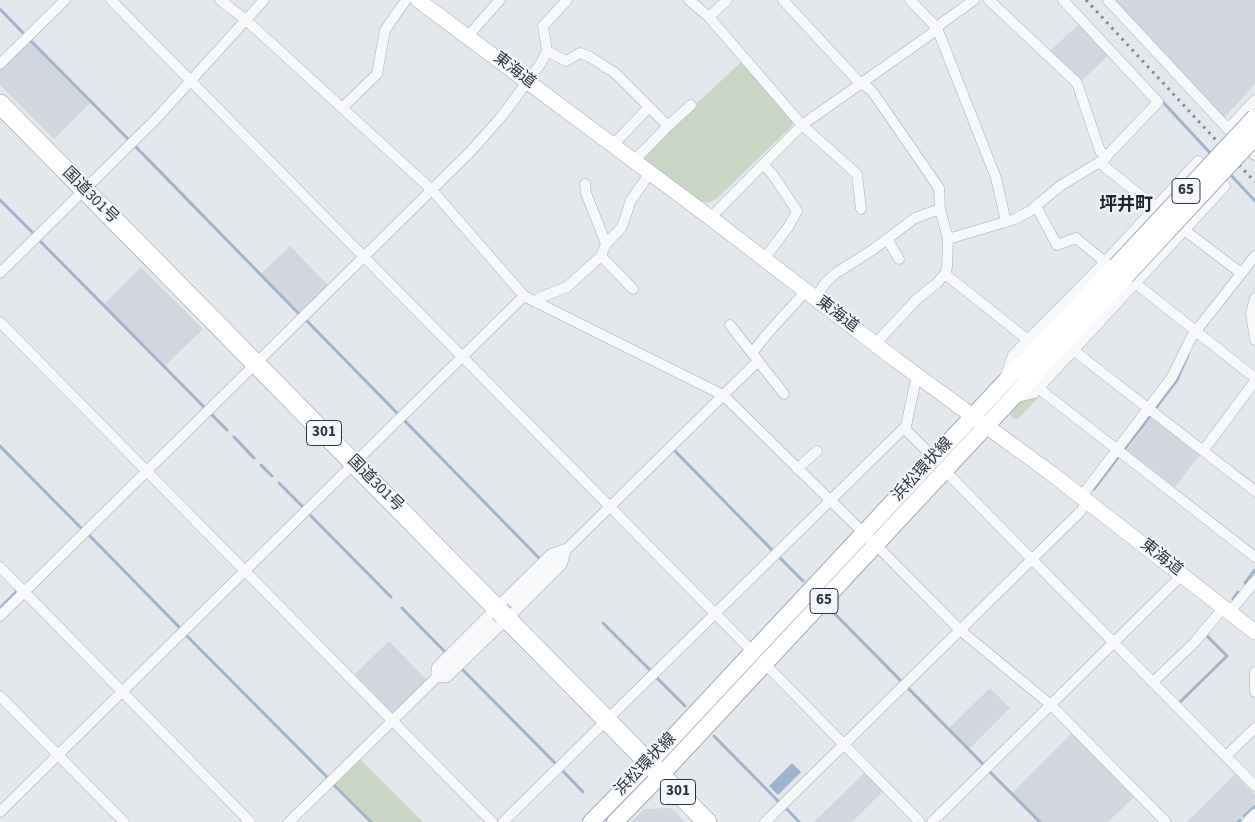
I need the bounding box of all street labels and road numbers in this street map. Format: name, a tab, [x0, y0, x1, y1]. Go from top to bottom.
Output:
street label: 東海道	[489, 49, 539, 93]
street label: 国道301号	[58, 164, 122, 228]
road number: 65	[1172, 178, 1200, 204]
street label: 東海道	[812, 293, 862, 337]
road number: 301	[306, 420, 342, 446]
street label: 浜松環状線	[889, 434, 957, 506]
street label: 国道301号	[343, 452, 407, 516]
street label: 東海道	[1136, 536, 1186, 580]
road number: 65	[810, 588, 838, 614]
street label: 浜松環状線	[611, 730, 681, 800]
road number: 301	[660, 780, 696, 804]

